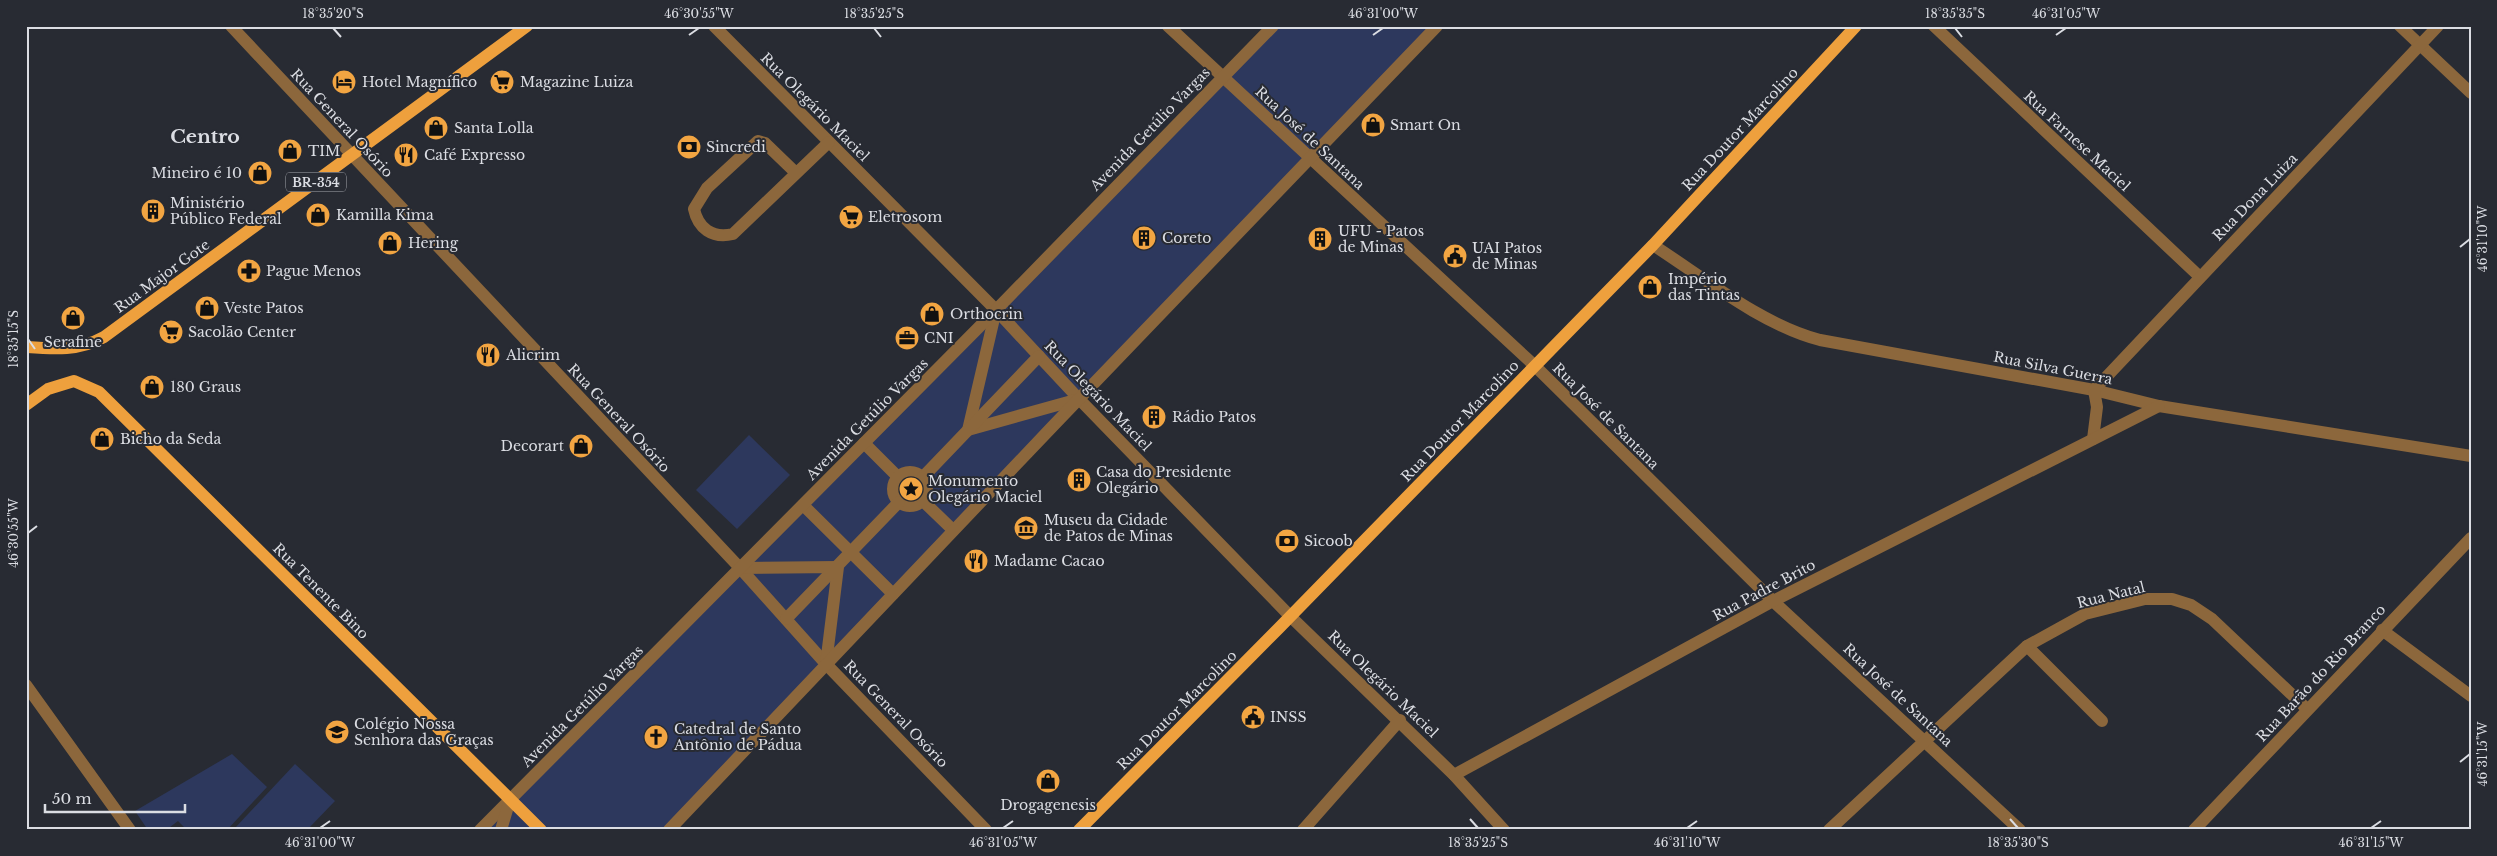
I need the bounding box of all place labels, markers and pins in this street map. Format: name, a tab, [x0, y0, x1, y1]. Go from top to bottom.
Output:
hotel icon: Hotel Magnífico	[331, 69, 357, 95]
supermarket icon: Magazine Luiza	[489, 69, 515, 95]
place label: Hotel Magnífico	[362, 73, 477, 91]
place label: Magazine Luiza	[520, 73, 634, 91]
shop icon: Smart On	[1360, 112, 1386, 138]
shop icon: Santa Lolla	[423, 115, 449, 141]
place label: Smart On	[1390, 116, 1461, 134]
place label: Santa Lolla	[454, 119, 534, 137]
bank icon: Sincredi	[676, 134, 702, 160]
shop icon: TIM	[277, 138, 303, 164]
place label: Sincredi	[706, 138, 766, 156]
place label: TIM	[308, 142, 340, 160]
restaurant icon: Café Expresso	[393, 142, 419, 168]
place label: Café Expresso	[424, 146, 525, 164]
shop icon: Mineiro é 10	[247, 160, 273, 186]
place label: Mineiro é 10	[152, 164, 242, 182]
place label: Ministério Público Federal	[170, 194, 282, 228]
building icon: Ministério Público Federal	[140, 198, 166, 224]
shop icon: Kamilla Kima	[305, 202, 331, 228]
supermarket icon: Eletrosom	[838, 204, 864, 230]
place label: Kamilla Kima	[336, 206, 434, 224]
place label: Eletrosom	[868, 208, 942, 226]
place label: UFU - Patos de Minas	[1338, 222, 1424, 256]
building icon: Coreto	[1131, 225, 1157, 251]
building icon: UFU - Patos de Minas	[1307, 226, 1333, 252]
place label: Coreto	[1162, 229, 1211, 247]
shop icon: Hering	[377, 230, 403, 256]
place label: Hering	[408, 234, 459, 252]
place label: UAI Patos de Minas	[1472, 239, 1542, 273]
public building icon: UAI Patos de Minas	[1442, 243, 1468, 269]
pharmacy icon: Pague Menos	[236, 258, 262, 284]
place label: Pague Menos	[266, 262, 361, 280]
place label: Império das Tintas	[1668, 270, 1740, 304]
shop icon: Império das Tintas	[1637, 274, 1663, 300]
shop icon: Veste Patos	[194, 295, 220, 321]
place label: Veste Patos	[223, 299, 304, 317]
shop icon: Orthocrin	[919, 301, 945, 327]
shop icon: Serafine	[60, 305, 86, 331]
place label: Orthocrin	[950, 305, 1023, 323]
supermarket icon: Sacolão Center	[158, 319, 184, 345]
place label: Sacolão Center	[188, 323, 296, 341]
office icon: CNI	[894, 325, 920, 351]
place label: CNI	[924, 329, 954, 347]
place label: Serafine	[44, 333, 102, 351]
restaurant icon: Alicrim	[475, 342, 501, 368]
place label: Alicrim	[505, 346, 560, 364]
shop icon: 180 Graus	[139, 374, 165, 400]
place label: 180 Graus	[170, 378, 241, 396]
building icon: Rádio Patos	[1141, 404, 1167, 430]
place label: Rádio Patos	[1172, 408, 1256, 426]
shop icon: Bicho da Seda	[89, 426, 115, 452]
place label: Bicho da Seda	[120, 430, 221, 448]
shop icon: Decorart	[568, 433, 594, 459]
place label: Decorart	[501, 437, 565, 455]
place label: Casa do Presidente Olegário	[1096, 463, 1231, 497]
building icon: Casa do Presidente Olegário	[1066, 467, 1092, 493]
place label: Monumento Olegário Maciel	[928, 472, 1043, 506]
place icon: Monumento Olegário Maciel	[898, 476, 924, 502]
place label: Museu da Cidade de Patos de Minas	[1044, 511, 1173, 545]
museum icon: Museu da Cidade de Patos de Minas	[1013, 515, 1039, 541]
bank icon: Sicoob	[1274, 528, 1300, 554]
place label: Sicoob	[1304, 532, 1353, 550]
restaurant icon: Madame Cacao	[963, 548, 989, 574]
place label: Madame Cacao	[994, 552, 1105, 570]
public building icon: INSS	[1240, 704, 1266, 730]
place label: INSS	[1270, 708, 1306, 726]
place label: Colégio Nossa Senhora das Graças	[354, 715, 494, 749]
school or university icon: Colégio Nossa Senhora das Graças	[324, 719, 350, 745]
place label: Catedral de Santo Antônio de Pádua	[673, 720, 802, 754]
church icon: Catedral de Santo Antônio de Pádua	[643, 724, 669, 750]
shop icon: Drogagenesis	[1035, 768, 1061, 794]
place label: Drogagenesis	[1000, 796, 1096, 814]

